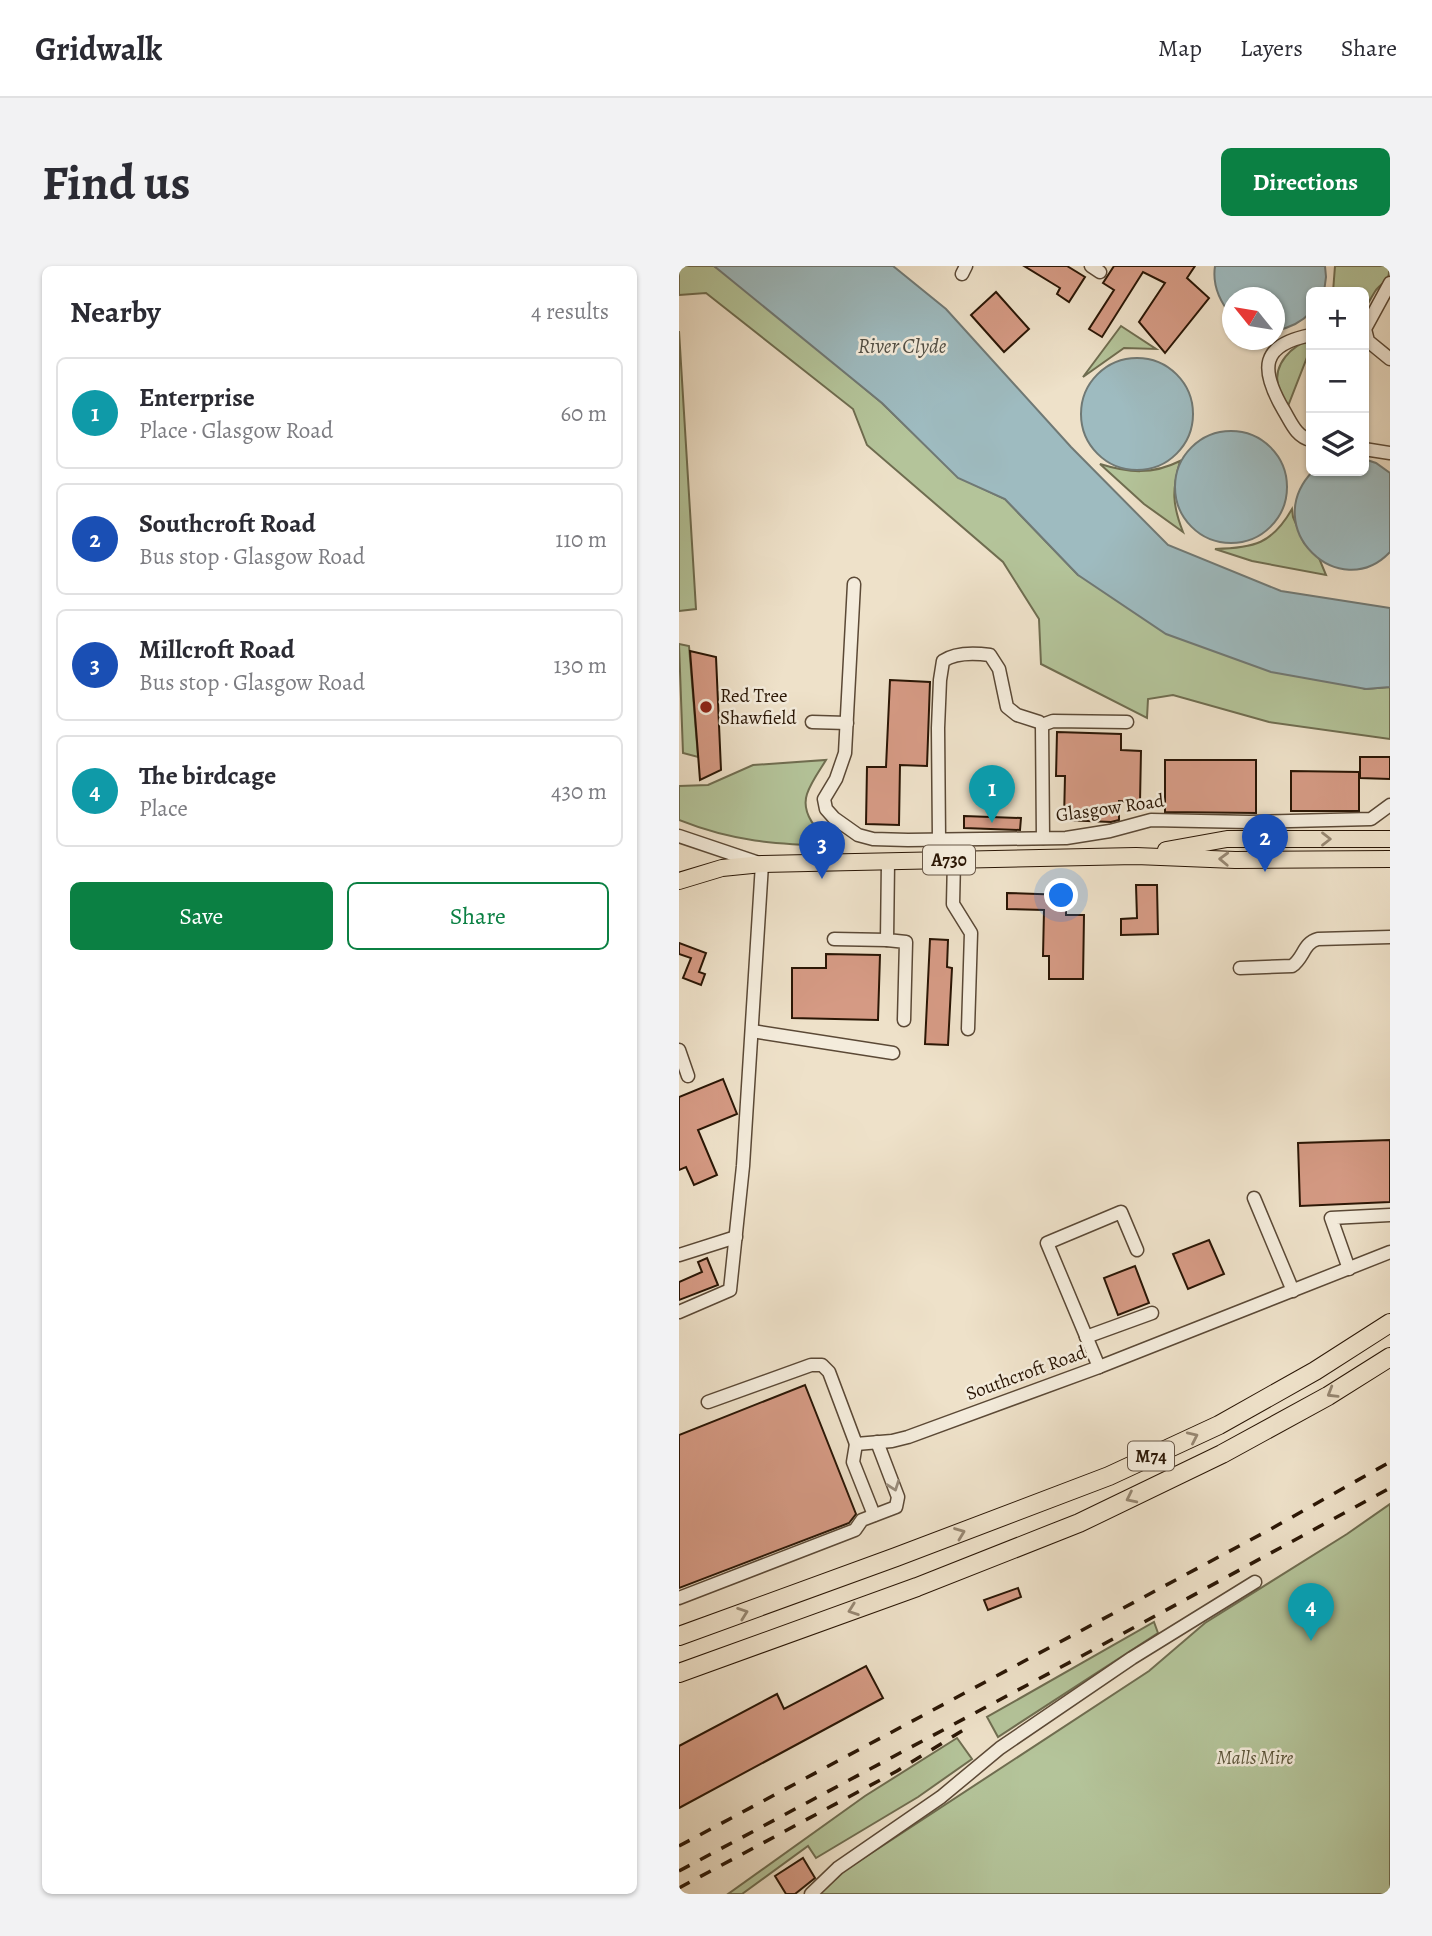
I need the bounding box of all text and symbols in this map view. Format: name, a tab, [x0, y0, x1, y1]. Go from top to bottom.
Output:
text: Gridwalk	[35, 26, 162, 71]
text: Map	[1158, 32, 1202, 64]
text: Layers	[1240, 32, 1303, 64]
text: Share	[1341, 32, 1397, 64]
button: Directions	[1221, 148, 1390, 216]
text: Find us	[42, 149, 190, 216]
north arrow	[1222, 287, 1285, 350]
map controls	[1306, 287, 1369, 476]
button: +	[1306, 287, 1369, 350]
text: Nearby	[70, 292, 161, 332]
text: 4 results	[531, 296, 609, 327]
water label: River Clyde	[858, 332, 947, 360]
button: −	[1306, 350, 1369, 413]
text: Enterprise	[139, 380, 255, 415]
text: 1	[91, 398, 99, 429]
text: 60 m	[560, 398, 607, 429]
button: layers	[1306, 413, 1369, 476]
text: Place · Glasgow Road	[139, 415, 333, 446]
text: Southcroft Road	[139, 506, 316, 541]
text: 2	[89, 524, 101, 555]
text: 110 m	[555, 524, 607, 555]
text: Bus stop · Glasgow Road	[139, 541, 365, 572]
text: Millcroft Road	[139, 632, 295, 667]
text: 3	[90, 650, 100, 681]
text: 130 m	[554, 650, 607, 681]
text: Bus stop · Glasgow Road	[139, 667, 365, 698]
place label: Red Tree Shawfield	[720, 683, 797, 731]
marker: Red Tree Shawfield	[698, 699, 714, 715]
text: The birdcage	[139, 758, 276, 793]
pin: 1	[969, 765, 1015, 823]
text: 4	[90, 776, 100, 807]
text: 430 m	[551, 776, 607, 807]
street label: Glasgow Road	[1054, 787, 1167, 828]
text: Place	[139, 793, 188, 824]
pin: 2	[1242, 814, 1288, 872]
pin: 3	[799, 821, 845, 879]
one-way arrow	[1321, 831, 1331, 847]
road number: A730	[923, 846, 975, 874]
one-way arrow	[1218, 852, 1229, 867]
your location	[1044, 878, 1078, 912]
button: Save	[70, 882, 333, 950]
button: Share	[347, 882, 609, 950]
street label: Southcroft Road	[962, 1339, 1090, 1407]
one-way arrow	[1327, 1385, 1340, 1398]
one-way arrow	[1186, 1431, 1198, 1445]
road number: M74	[1128, 1442, 1174, 1470]
one-way arrow	[885, 1479, 899, 1491]
one-way arrow	[1125, 1490, 1138, 1504]
one-way arrow	[954, 1527, 966, 1541]
pin: 4	[1288, 1583, 1334, 1641]
one-way arrow	[848, 1602, 860, 1616]
one-way arrow	[737, 1607, 749, 1621]
park label: Malls Mire	[1217, 1745, 1293, 1771]

